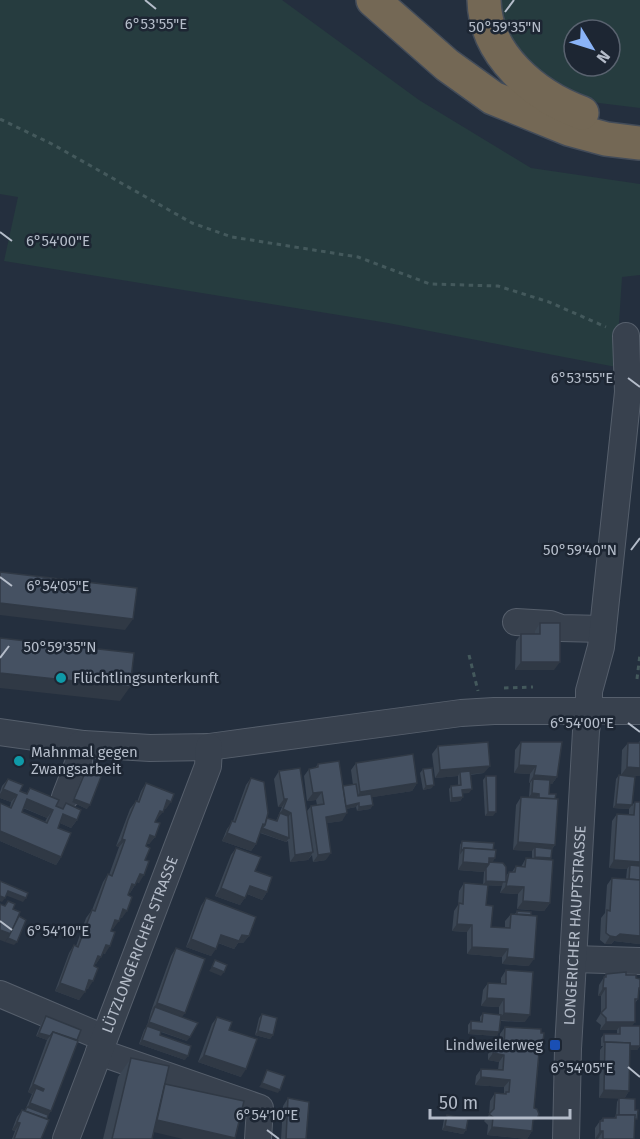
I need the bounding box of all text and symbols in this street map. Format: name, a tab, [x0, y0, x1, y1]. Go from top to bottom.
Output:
text: 6°53'55"E	[125, 15, 187, 33]
text: 50°59'35"N	[469, 18, 541, 36]
north arrow	[562, 18, 622, 78]
text: N	[593, 47, 614, 67]
text: 6°54'00"E	[26, 232, 90, 250]
text: 6°53'55"E	[551, 369, 613, 387]
text: 50°59'40"N	[543, 541, 617, 559]
text: 6°54'05"E	[26, 577, 90, 595]
text: 50°59'35"N	[24, 638, 96, 656]
place label: Flüchtlingsunterkunft	[73, 669, 219, 687]
marker: Flüchtlingsunterkunft	[54, 671, 68, 685]
text: 6°54'00"E	[550, 714, 614, 732]
place label: Mahnmal gegen Zwangsarbeit	[31, 743, 138, 778]
marker: Mahnmal gegen Zwangsarbeit	[12, 754, 26, 768]
street label: LONGERICHER HAUPTSTRASSE	[560, 825, 590, 1026]
street label: LÜTZLONGERICHER STRASSE	[98, 854, 182, 1036]
text: 6°54'10"E	[27, 922, 89, 940]
place label: Lindweilerweg	[445, 1036, 543, 1054]
marker: Lindweilerweg	[548, 1038, 562, 1052]
text: 6°54'05"E	[550, 1059, 614, 1077]
scale bar	[430, 1082, 570, 1120]
text: 50 m	[439, 1092, 478, 1114]
text: 6°54'10"E	[236, 1106, 298, 1124]

